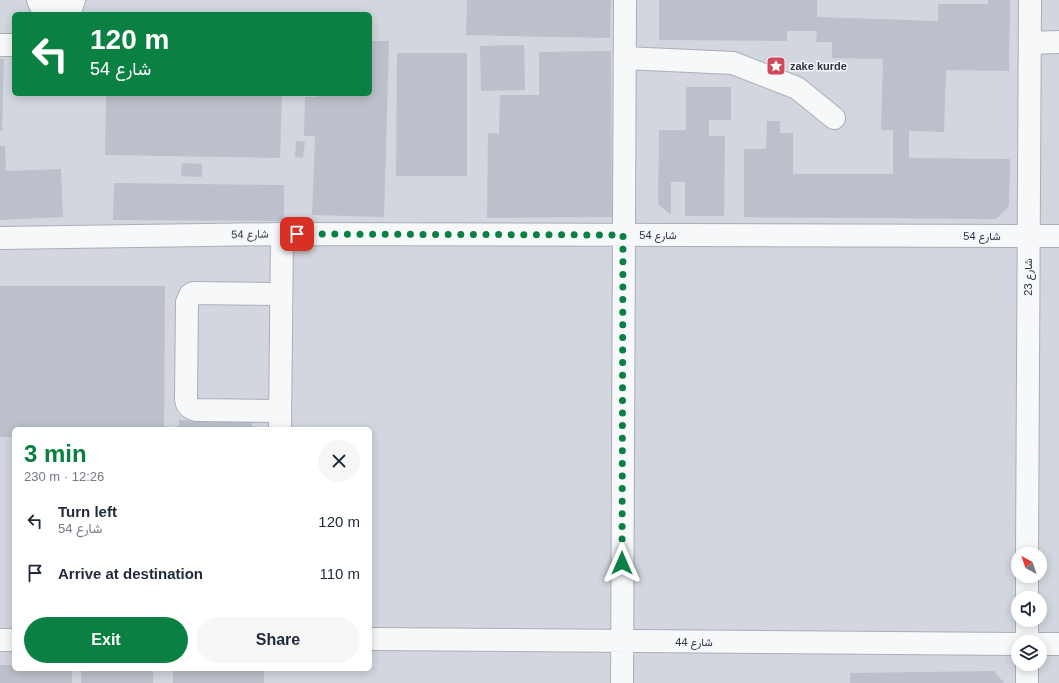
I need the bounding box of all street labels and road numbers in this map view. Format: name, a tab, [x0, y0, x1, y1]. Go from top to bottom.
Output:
street label: شارع 54	[231, 228, 269, 242]
street label: شارع 54	[639, 229, 677, 243]
street label: شارع 54	[963, 230, 1001, 244]
street label: شارع 23	[1022, 258, 1036, 296]
street label: شارع 44	[675, 636, 713, 650]

